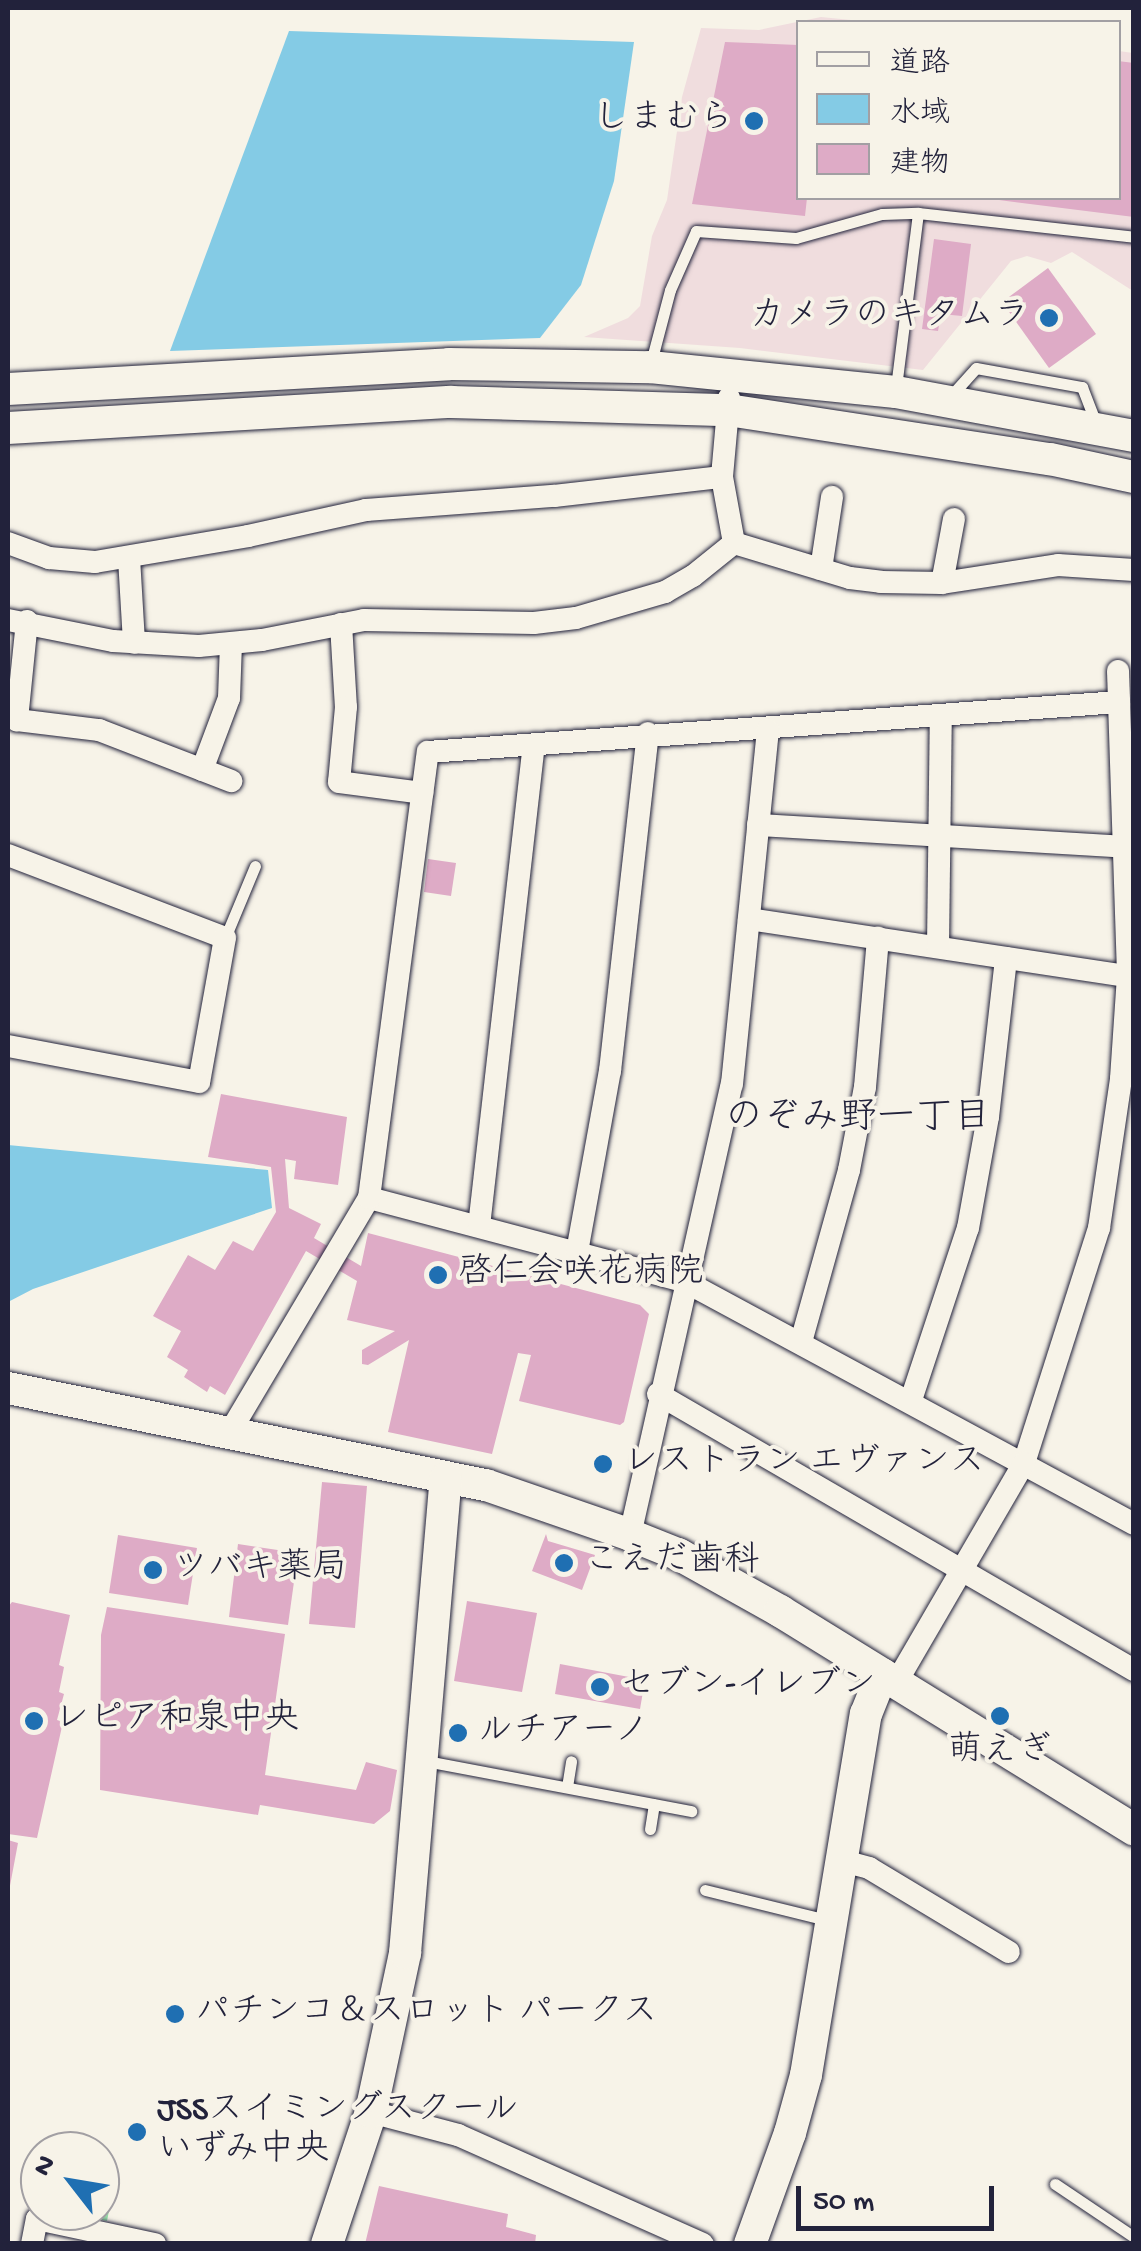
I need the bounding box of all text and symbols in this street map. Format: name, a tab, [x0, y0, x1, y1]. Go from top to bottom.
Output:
legend	[796, 20, 1121, 200]
text: 道路	[890, 48, 950, 83]
text: 水域	[890, 98, 950, 133]
place label: しまむら	[594, 100, 734, 142]
marker: しまむら	[743, 110, 765, 132]
text: 建物	[890, 148, 950, 183]
place label: カメラのキタムラ	[749, 297, 1029, 339]
marker: カメラのキタムラ	[1038, 307, 1060, 329]
district label: のぞみ野一丁目	[725, 1098, 991, 1144]
place label: 啓仁会咲花病院	[458, 1254, 703, 1296]
marker: 啓仁会咲花病院	[427, 1264, 449, 1286]
place label: レストラン エヴァンス	[623, 1443, 981, 1485]
marker: レストラン エヴァンス	[592, 1453, 614, 1475]
place label: こえだ歯科	[584, 1542, 759, 1584]
place label: ツバキ薬局	[173, 1549, 348, 1591]
marker: こえだ歯科	[553, 1552, 575, 1574]
marker: ツバキ薬局	[142, 1559, 164, 1581]
place label: セブン-イレブン	[620, 1666, 876, 1708]
marker: セブン-イレブン	[589, 1676, 611, 1698]
place label: レピア和泉中央	[54, 1700, 299, 1742]
marker: 萌えぎ	[989, 1705, 1011, 1727]
marker: レピア和泉中央	[23, 1710, 45, 1732]
place label: ルチアーノ	[478, 1712, 652, 1754]
marker: ルチアーノ	[447, 1722, 469, 1744]
place label: 萌えぎ	[948, 1732, 1052, 1774]
place label: パチンコ＆スロット パークス	[195, 1993, 658, 2035]
marker: パチンコ＆スロット パークス	[164, 2003, 186, 2025]
place label: JSSスイミングスクール いずみ中央	[157, 2091, 523, 2173]
marker: JSSスイミングスクール いずみ中央	[126, 2121, 148, 2143]
north arrow	[20, 2131, 120, 2231]
text: N	[27, 2150, 64, 2183]
scale bar	[801, 2166, 998, 2228]
text: 50 m	[813, 2186, 874, 2221]

